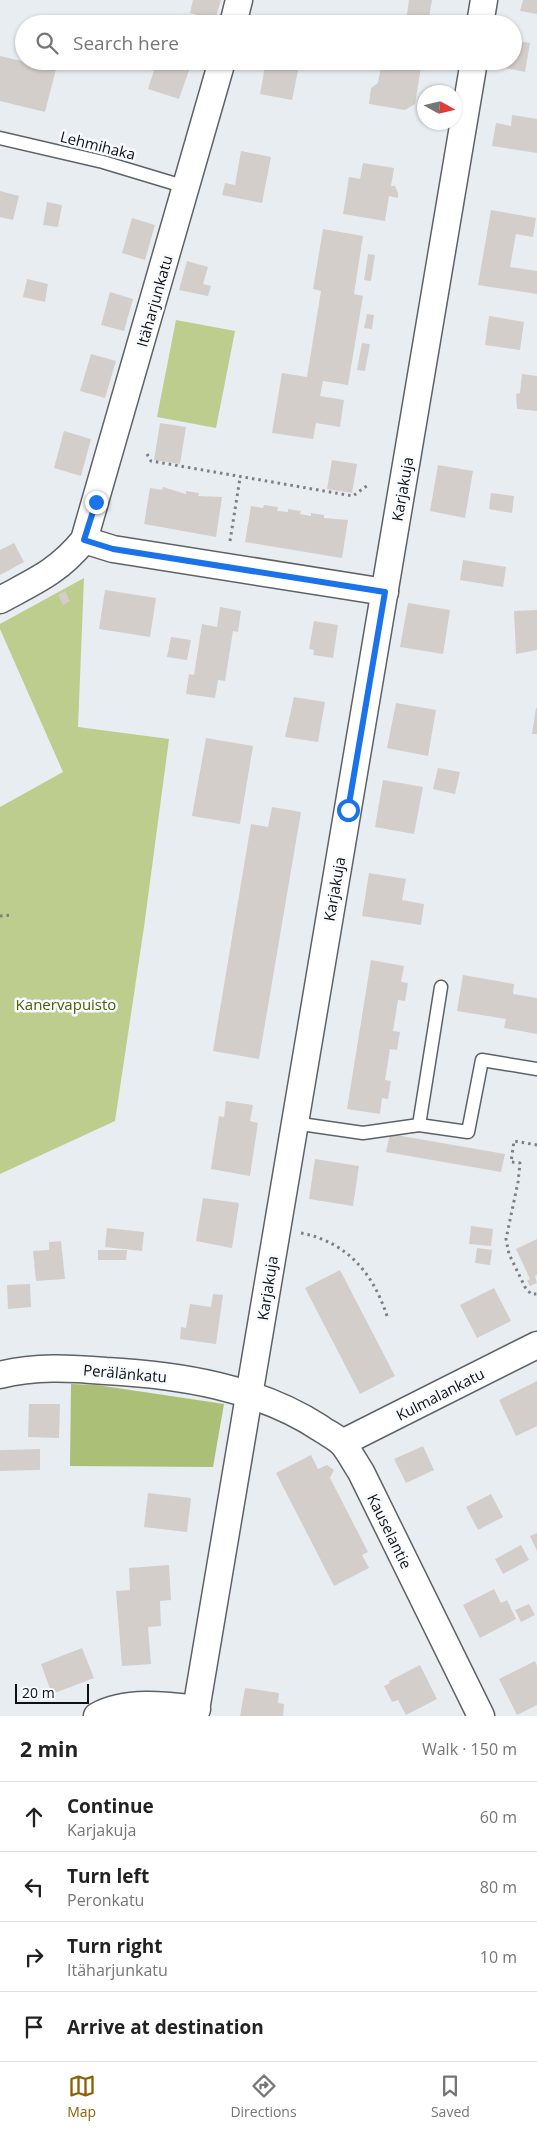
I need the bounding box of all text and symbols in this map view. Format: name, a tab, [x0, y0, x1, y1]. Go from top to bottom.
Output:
search box	[15, 15, 522, 70]
icon: search	[33, 29, 61, 57]
text: Search here	[73, 30, 179, 56]
north arrow	[417, 85, 462, 130]
street label: Lehmihaka	[58, 126, 138, 164]
street label: Itäharjunkatu	[131, 253, 177, 349]
street label: Karjakuja	[387, 455, 417, 523]
route end	[85, 491, 108, 514]
route start	[337, 799, 360, 822]
street label: Karjakuja	[319, 855, 349, 923]
park label: Kanervapuisto	[16, 994, 116, 1014]
street label: Karjakuja	[252, 1254, 282, 1322]
street label: Perälänkatu	[82, 1359, 168, 1387]
street label: Kulmalankatu	[392, 1363, 488, 1425]
street label: Kauselantie	[363, 1490, 417, 1572]
scale bar	[15, 1681, 89, 1704]
text: 20 m	[22, 1683, 55, 1702]
text: 2 min	[20, 1735, 78, 1763]
text: Walk · 150 m	[422, 1738, 517, 1760]
text: Continue	[67, 1793, 154, 1819]
icon: ahead	[20, 1803, 48, 1831]
text: 60 m	[480, 1806, 517, 1828]
text: Karjakuja	[67, 1819, 136, 1841]
text: Turn left	[67, 1863, 149, 1889]
icon: left	[20, 1873, 48, 1901]
text: 80 m	[480, 1876, 517, 1898]
text: Peronkatu	[67, 1889, 144, 1911]
text: Turn right	[67, 1933, 162, 1959]
icon: right	[20, 1943, 48, 1971]
text: 10 m	[480, 1946, 517, 1968]
text: Itäharjunkatu	[67, 1959, 168, 1981]
icon: arrive	[20, 2013, 48, 2041]
text: Arrive at destination	[67, 2014, 264, 2040]
tab: Map	[67, 2072, 96, 2121]
tab: Directions	[230, 2072, 297, 2121]
tab: Saved	[431, 2072, 470, 2121]

